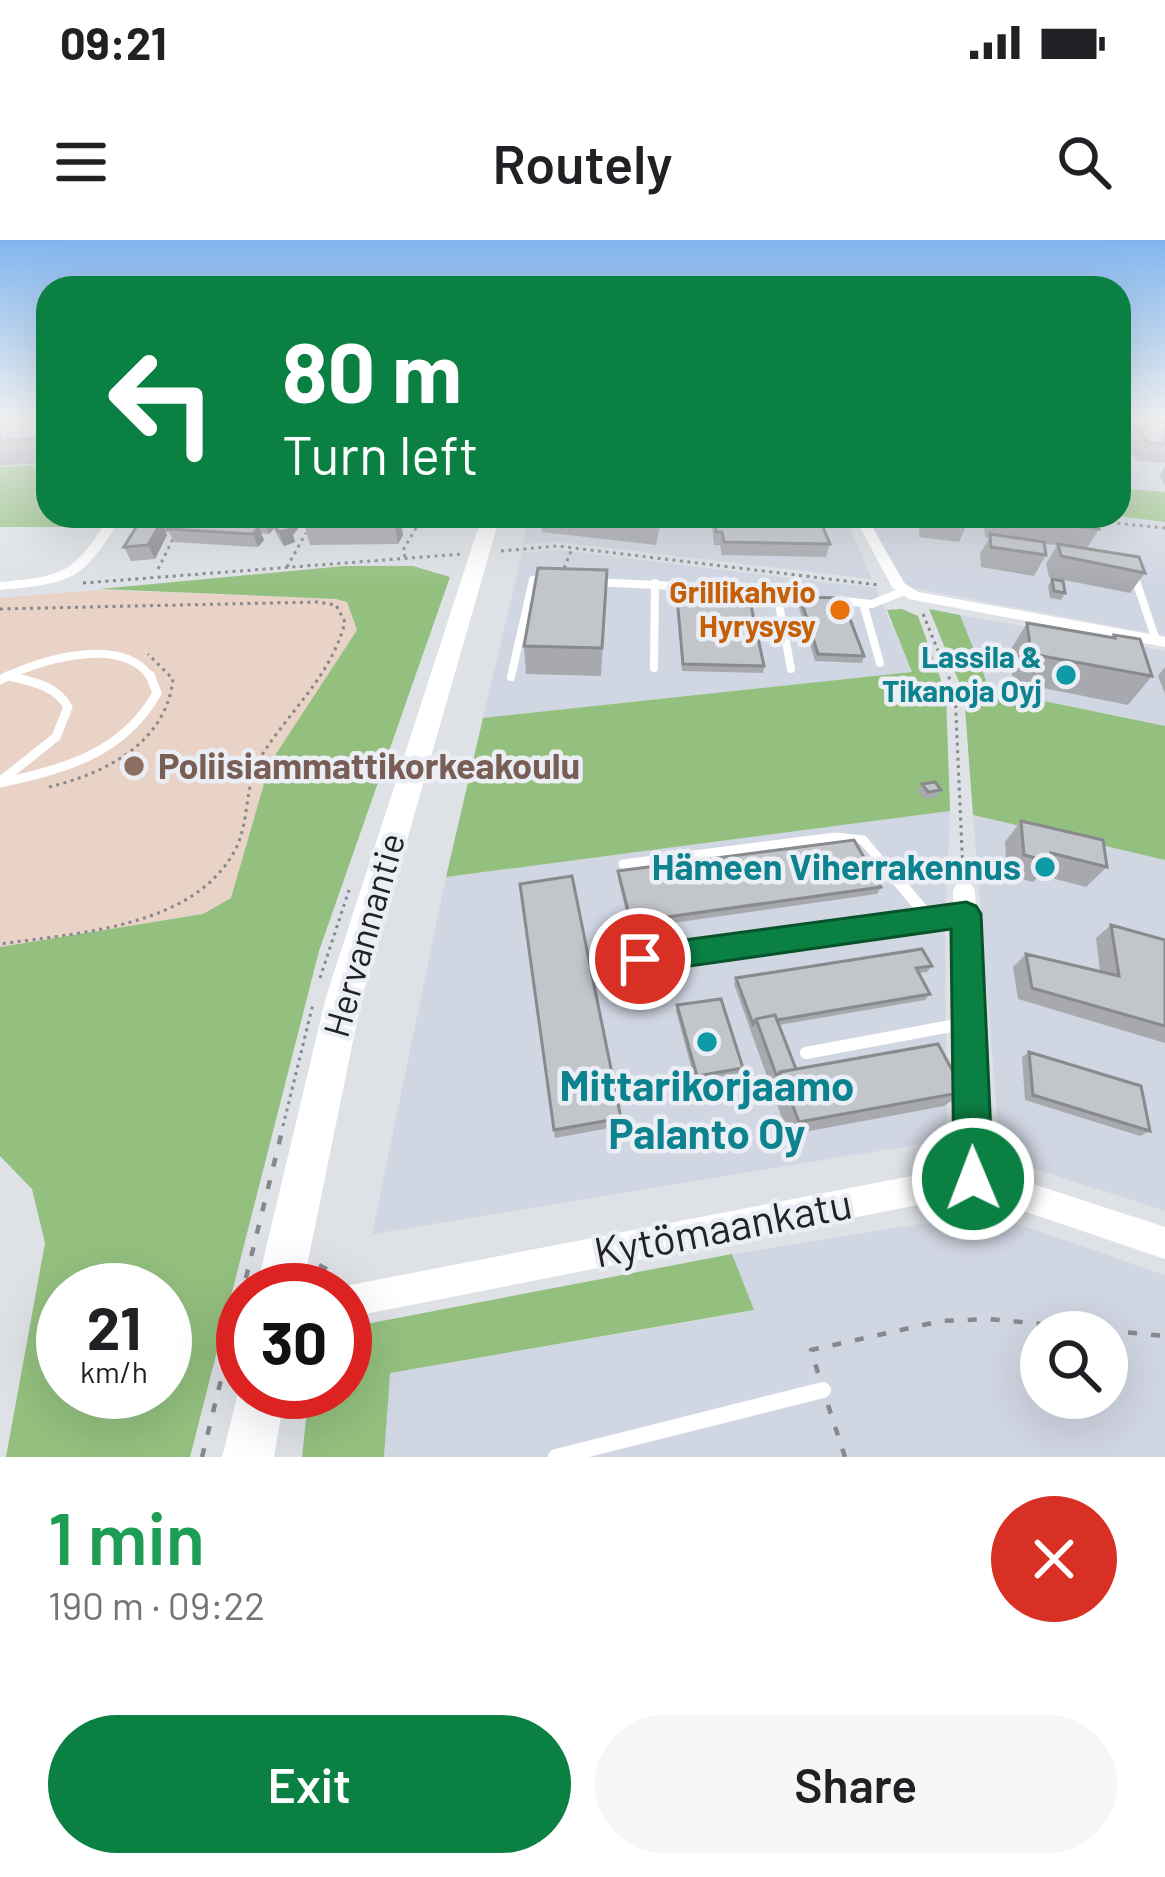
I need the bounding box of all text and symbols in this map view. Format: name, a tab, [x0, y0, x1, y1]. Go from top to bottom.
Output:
text: 09:21	[60, 15, 167, 69]
icon: menu	[48, 129, 114, 195]
icon: search	[1051, 129, 1117, 195]
text: Routely	[492, 130, 673, 195]
text: 80 m	[282, 319, 462, 420]
icon: left	[84, 324, 240, 480]
text: Turn left	[282, 421, 479, 486]
place label: Grillikahvio Hyrysysy	[669, 573, 816, 643]
marker: Grillikahvio Hyrysysy	[827, 597, 853, 623]
place label: Lassila & Tikanoja Oyj	[882, 638, 1042, 708]
marker: Lassila & Tikanoja Oyj	[1053, 662, 1079, 688]
place label: Poliisiammattikorkeakoulu	[158, 743, 580, 786]
marker: Poliisiammattikorkeakoulu	[121, 753, 147, 779]
street label: Hervannantie	[313, 828, 412, 1041]
place label: Hämeen Viherrakennus	[652, 844, 1021, 887]
marker: Hämeen Viherrakennus	[1032, 854, 1058, 880]
pin	[589, 908, 691, 1010]
icon: arrive	[607, 926, 673, 992]
marker: Mittarikorjaamo Palanto Oy	[694, 1029, 720, 1055]
place label: Mittarikorjaamo Palanto Oy	[560, 1059, 854, 1158]
position arrow	[910, 1116, 1036, 1242]
street label: Kytömaankatu	[590, 1177, 856, 1276]
speed limit sign: 30	[216, 1263, 372, 1419]
text: 21	[87, 1290, 141, 1362]
map controls	[1020, 1311, 1128, 1419]
button: search	[1020, 1311, 1128, 1419]
text: km/h	[80, 1353, 148, 1389]
text: 1 min	[48, 1493, 205, 1579]
button: close	[991, 1496, 1117, 1622]
text: 190 m · 09:22	[48, 1581, 265, 1628]
button: Exit	[48, 1715, 571, 1853]
button: Share	[595, 1715, 1117, 1853]

